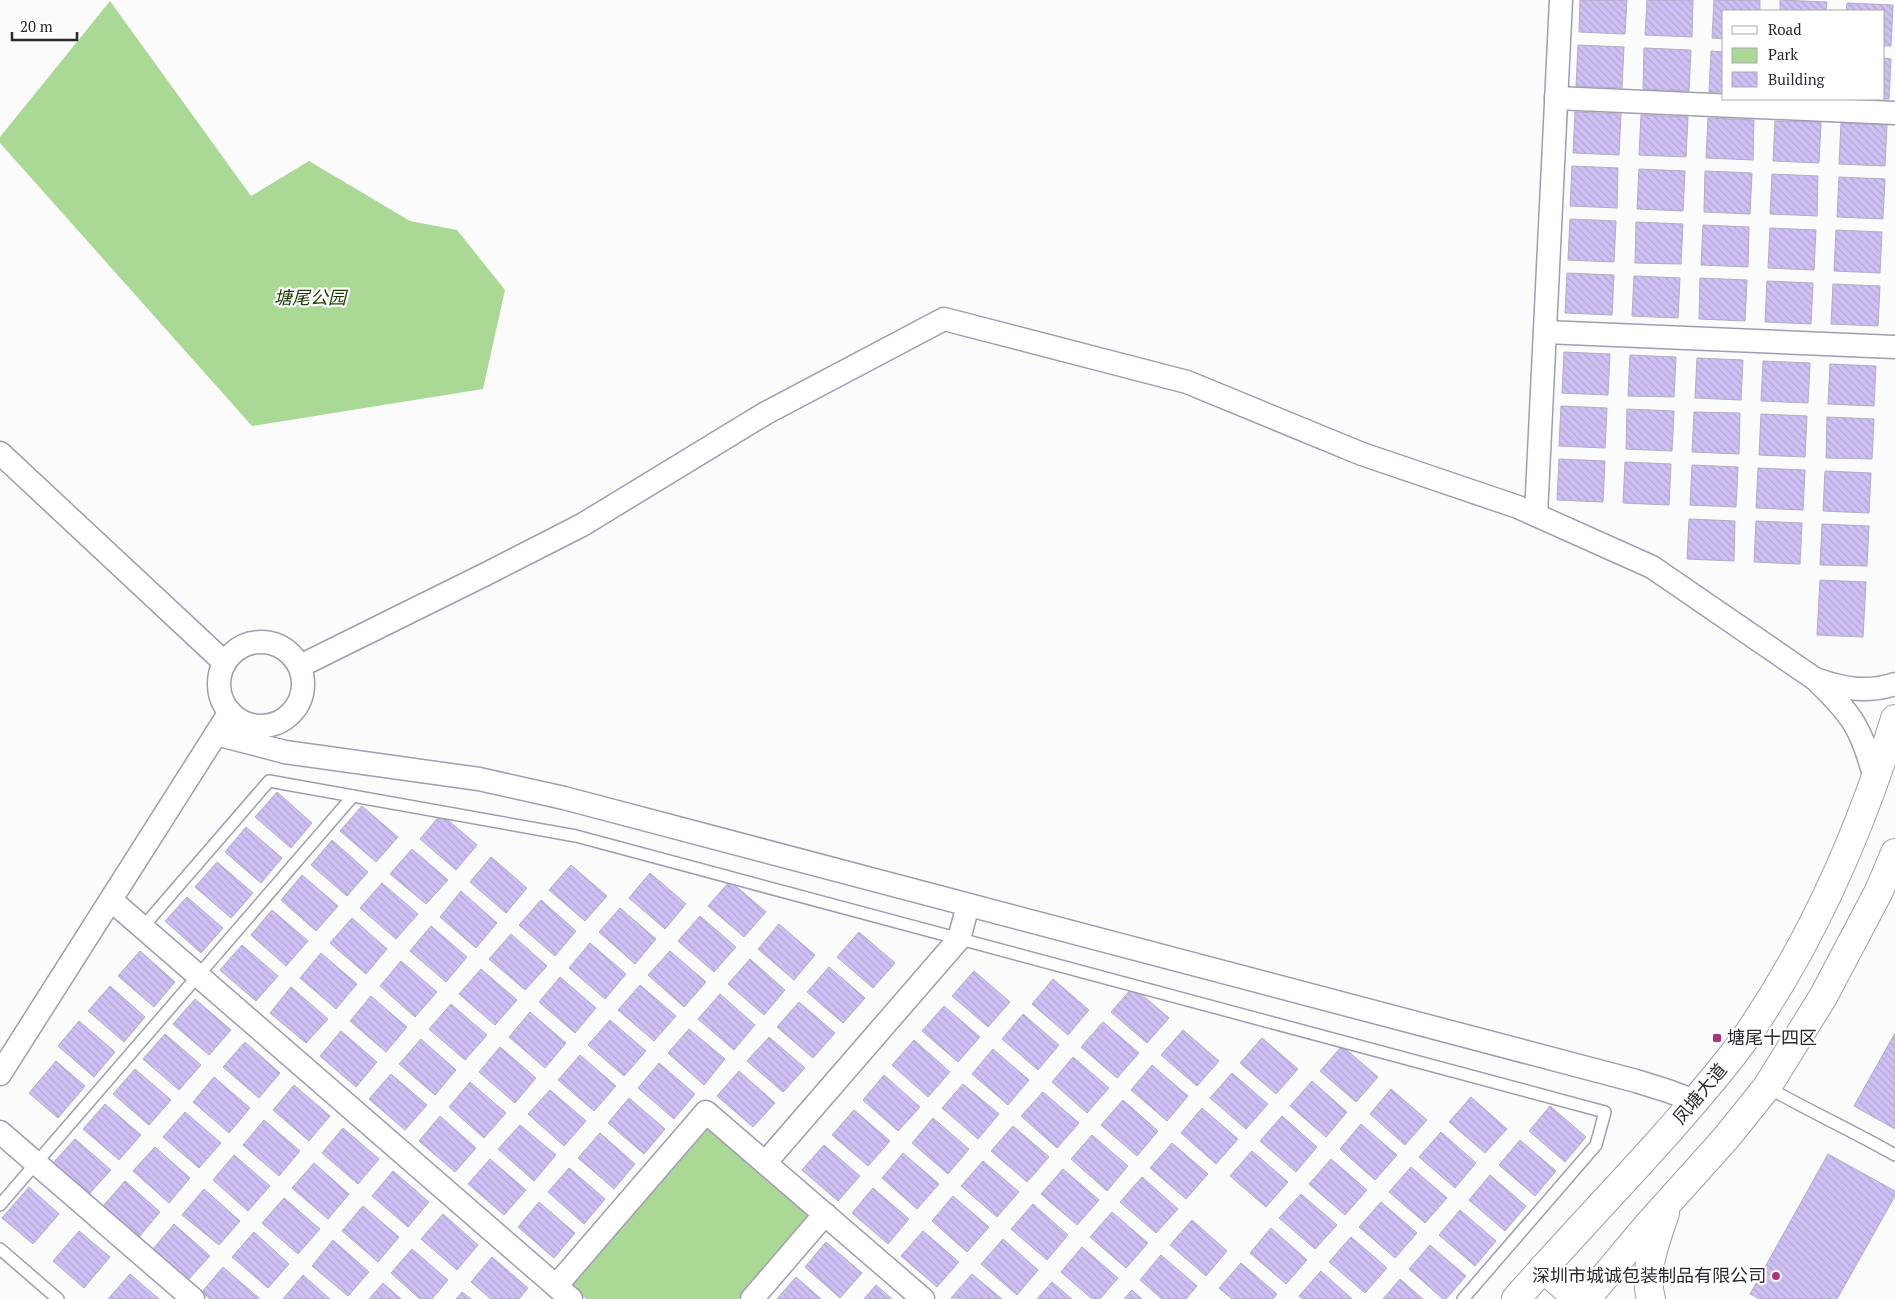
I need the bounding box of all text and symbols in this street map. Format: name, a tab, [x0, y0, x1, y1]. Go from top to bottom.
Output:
scale bar	[12, 10, 78, 42]
legend	[1722, 10, 1885, 100]
text: 20 m	[20, 16, 53, 36]
text: Road	[1768, 19, 1801, 39]
text: Park	[1768, 44, 1798, 64]
text: Building	[1768, 69, 1826, 89]
park label: 塘尾公园	[274, 285, 349, 309]
place label: 塘尾十四区	[1727, 1025, 1817, 1049]
marker: 塘尾十四区	[1711, 1032, 1723, 1044]
street label: 凤塘大道	[1667, 1058, 1732, 1129]
place label: 深圳市城诚包装制品有限公司	[1532, 1263, 1766, 1287]
marker: 深圳市城诚包装制品有限公司	[1770, 1270, 1782, 1282]

